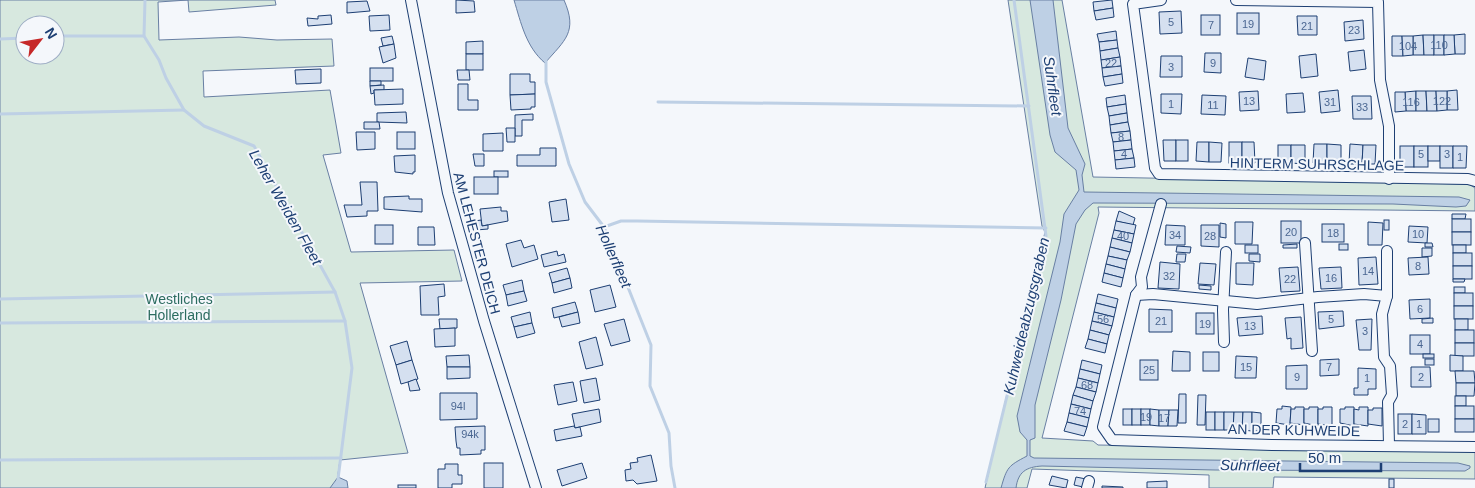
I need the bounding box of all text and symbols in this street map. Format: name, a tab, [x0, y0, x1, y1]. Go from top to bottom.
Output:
north arrow	[15, 15, 65, 65]
house number: 5	[1168, 16, 1174, 28]
house number: 19	[1242, 18, 1254, 30]
house number: 7	[1208, 19, 1214, 31]
house number: 21	[1301, 20, 1313, 32]
house number: 23	[1348, 24, 1360, 36]
text: N	[42, 25, 61, 42]
house number: 110	[1430, 39, 1448, 51]
house number: 104	[1399, 40, 1417, 52]
water label: Suhrfleet	[1040, 55, 1066, 118]
house number: 22	[1105, 57, 1117, 69]
house number: 9	[1210, 57, 1216, 69]
house number: 3	[1168, 61, 1174, 73]
house number: 13	[1243, 95, 1255, 107]
house number: 122	[1433, 95, 1451, 107]
house number: 31	[1324, 96, 1336, 108]
house number: 116	[1402, 96, 1420, 108]
house number: 1	[1168, 98, 1174, 110]
house number: 11	[1207, 99, 1219, 111]
house number: 33	[1356, 101, 1368, 113]
house number: 8	[1118, 131, 1124, 143]
water label: Leher Weiden Fleet	[246, 146, 326, 269]
house number: 4	[1121, 148, 1127, 160]
house number: 5	[1418, 148, 1424, 160]
house number: 3	[1444, 148, 1450, 160]
house number: 1	[1457, 151, 1463, 163]
street label: HINTERM SUHRSCHLAGE	[1230, 154, 1404, 174]
street label: AM LEHESTER DEICH	[450, 170, 504, 316]
water label: Hollerfleet	[593, 222, 636, 291]
house number: 20	[1285, 226, 1297, 238]
house number: 18	[1327, 227, 1339, 239]
house number: 10	[1412, 228, 1424, 240]
house number: 34	[1169, 229, 1181, 241]
house number: 40	[1117, 230, 1129, 242]
house number: 28	[1204, 230, 1216, 242]
water label: Kuhweideabzugsgraben	[1000, 236, 1052, 396]
house number: 8	[1415, 260, 1421, 272]
house number: 14	[1362, 265, 1374, 277]
house number: 32	[1163, 270, 1175, 282]
house number: 16	[1325, 272, 1337, 284]
house number: 22	[1284, 273, 1296, 285]
park label: Westliches Hollerland	[145, 291, 213, 323]
house number: 6	[1417, 303, 1423, 315]
house number: 56	[1097, 313, 1109, 325]
house number: 5	[1328, 313, 1334, 325]
house number: 21	[1155, 315, 1167, 327]
house number: 19	[1199, 318, 1211, 330]
house number: 13	[1244, 320, 1256, 332]
house number: 3	[1362, 325, 1368, 337]
house number: 4	[1417, 338, 1423, 350]
house number: 15	[1240, 361, 1252, 373]
house number: 7	[1326, 361, 1332, 373]
house number: 25	[1143, 364, 1155, 376]
house number: 9	[1294, 371, 1300, 383]
house number: 2	[1418, 371, 1424, 383]
house number: 1	[1364, 372, 1370, 384]
house number: 68	[1081, 379, 1093, 391]
house number: 94l	[451, 400, 465, 412]
house number: 74	[1074, 405, 1086, 417]
house number: 19	[1140, 411, 1152, 423]
house number: 17	[1158, 412, 1170, 424]
house number: 2	[1402, 418, 1408, 430]
house number: 1	[1416, 418, 1422, 430]
street label: AN DER KUHWEIDE	[1228, 421, 1360, 439]
house number: 94k	[461, 428, 479, 440]
scale bar	[1300, 440, 1381, 472]
text: 50 m	[1308, 449, 1341, 466]
water label: Suhrfleet	[1220, 456, 1281, 474]

